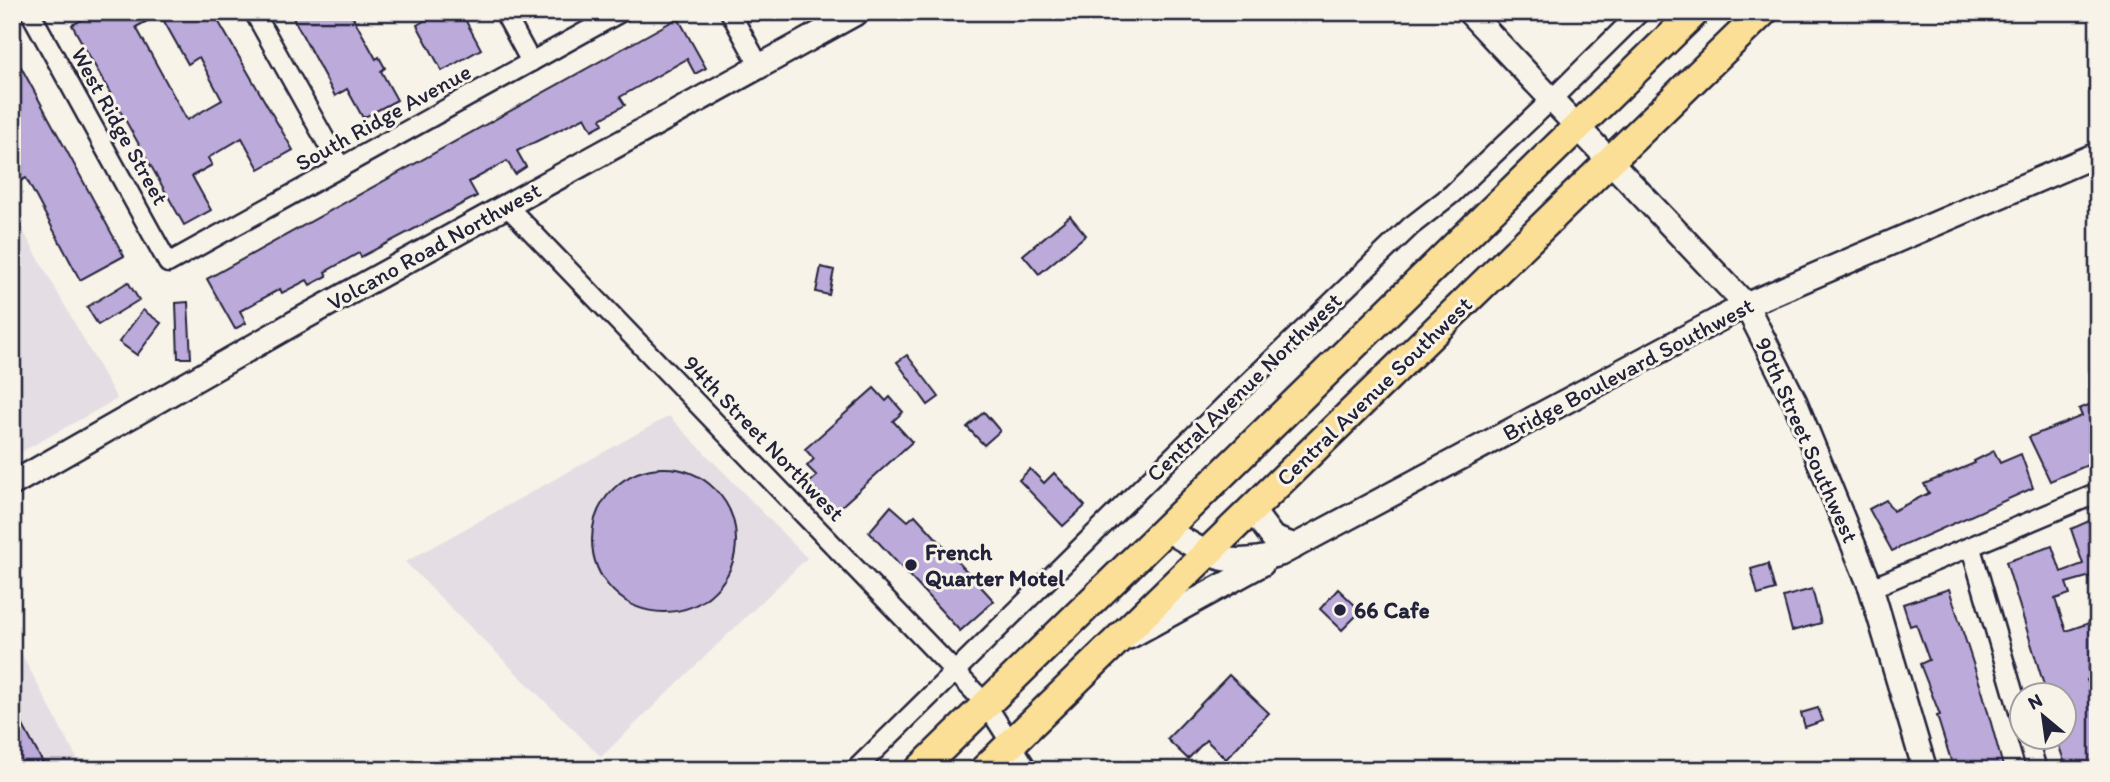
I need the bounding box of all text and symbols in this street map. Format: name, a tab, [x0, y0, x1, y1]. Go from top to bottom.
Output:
street label: West Ridge Street	[65, 42, 175, 210]
street label: South Ridge Avenue	[290, 57, 476, 177]
street label: Volcano Road Northwest	[322, 176, 546, 316]
street label: Central Avenue Northwest	[1141, 286, 1348, 488]
street label: Central Avenue Southwest	[1270, 290, 1478, 492]
street label: Bridge Boulevard Southwest	[1498, 291, 1759, 447]
street label: 90th Street Southwest	[1749, 333, 1865, 547]
street label: 94th Street Northwest	[678, 349, 851, 527]
place label: French Quarter Motel	[925, 538, 1065, 592]
marker: French Quarter Motel	[903, 557, 919, 573]
place label: 66 Cafe	[1354, 596, 1430, 624]
marker: 66 Cafe	[1332, 602, 1348, 618]
north arrow	[2008, 680, 2078, 750]
text: N	[2024, 688, 2046, 715]

